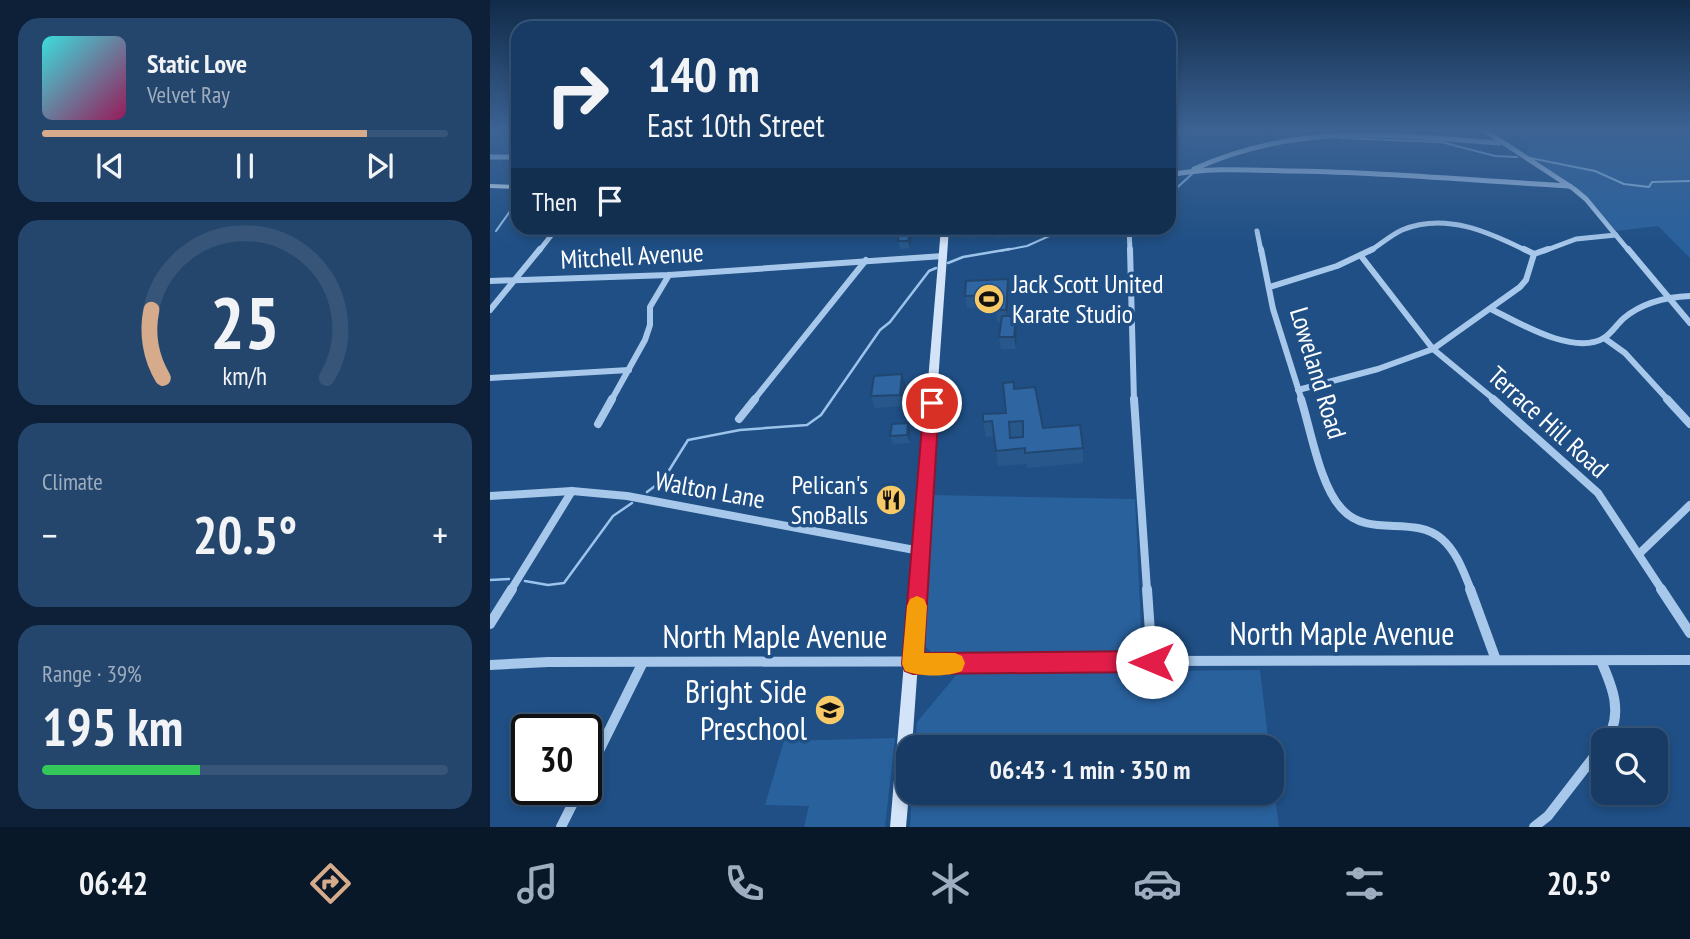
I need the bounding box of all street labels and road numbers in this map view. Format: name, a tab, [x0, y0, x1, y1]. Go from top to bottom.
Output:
street label: Mitchell Avenue	[560, 235, 704, 276]
street label: Loweland Road	[1283, 303, 1354, 442]
street label: Terrace Hill Road	[1481, 359, 1615, 484]
street label: Walton Lane	[653, 464, 768, 515]
street label: North Maple Avenue	[1230, 612, 1454, 654]
street label: North Maple Avenue	[663, 615, 887, 657]

